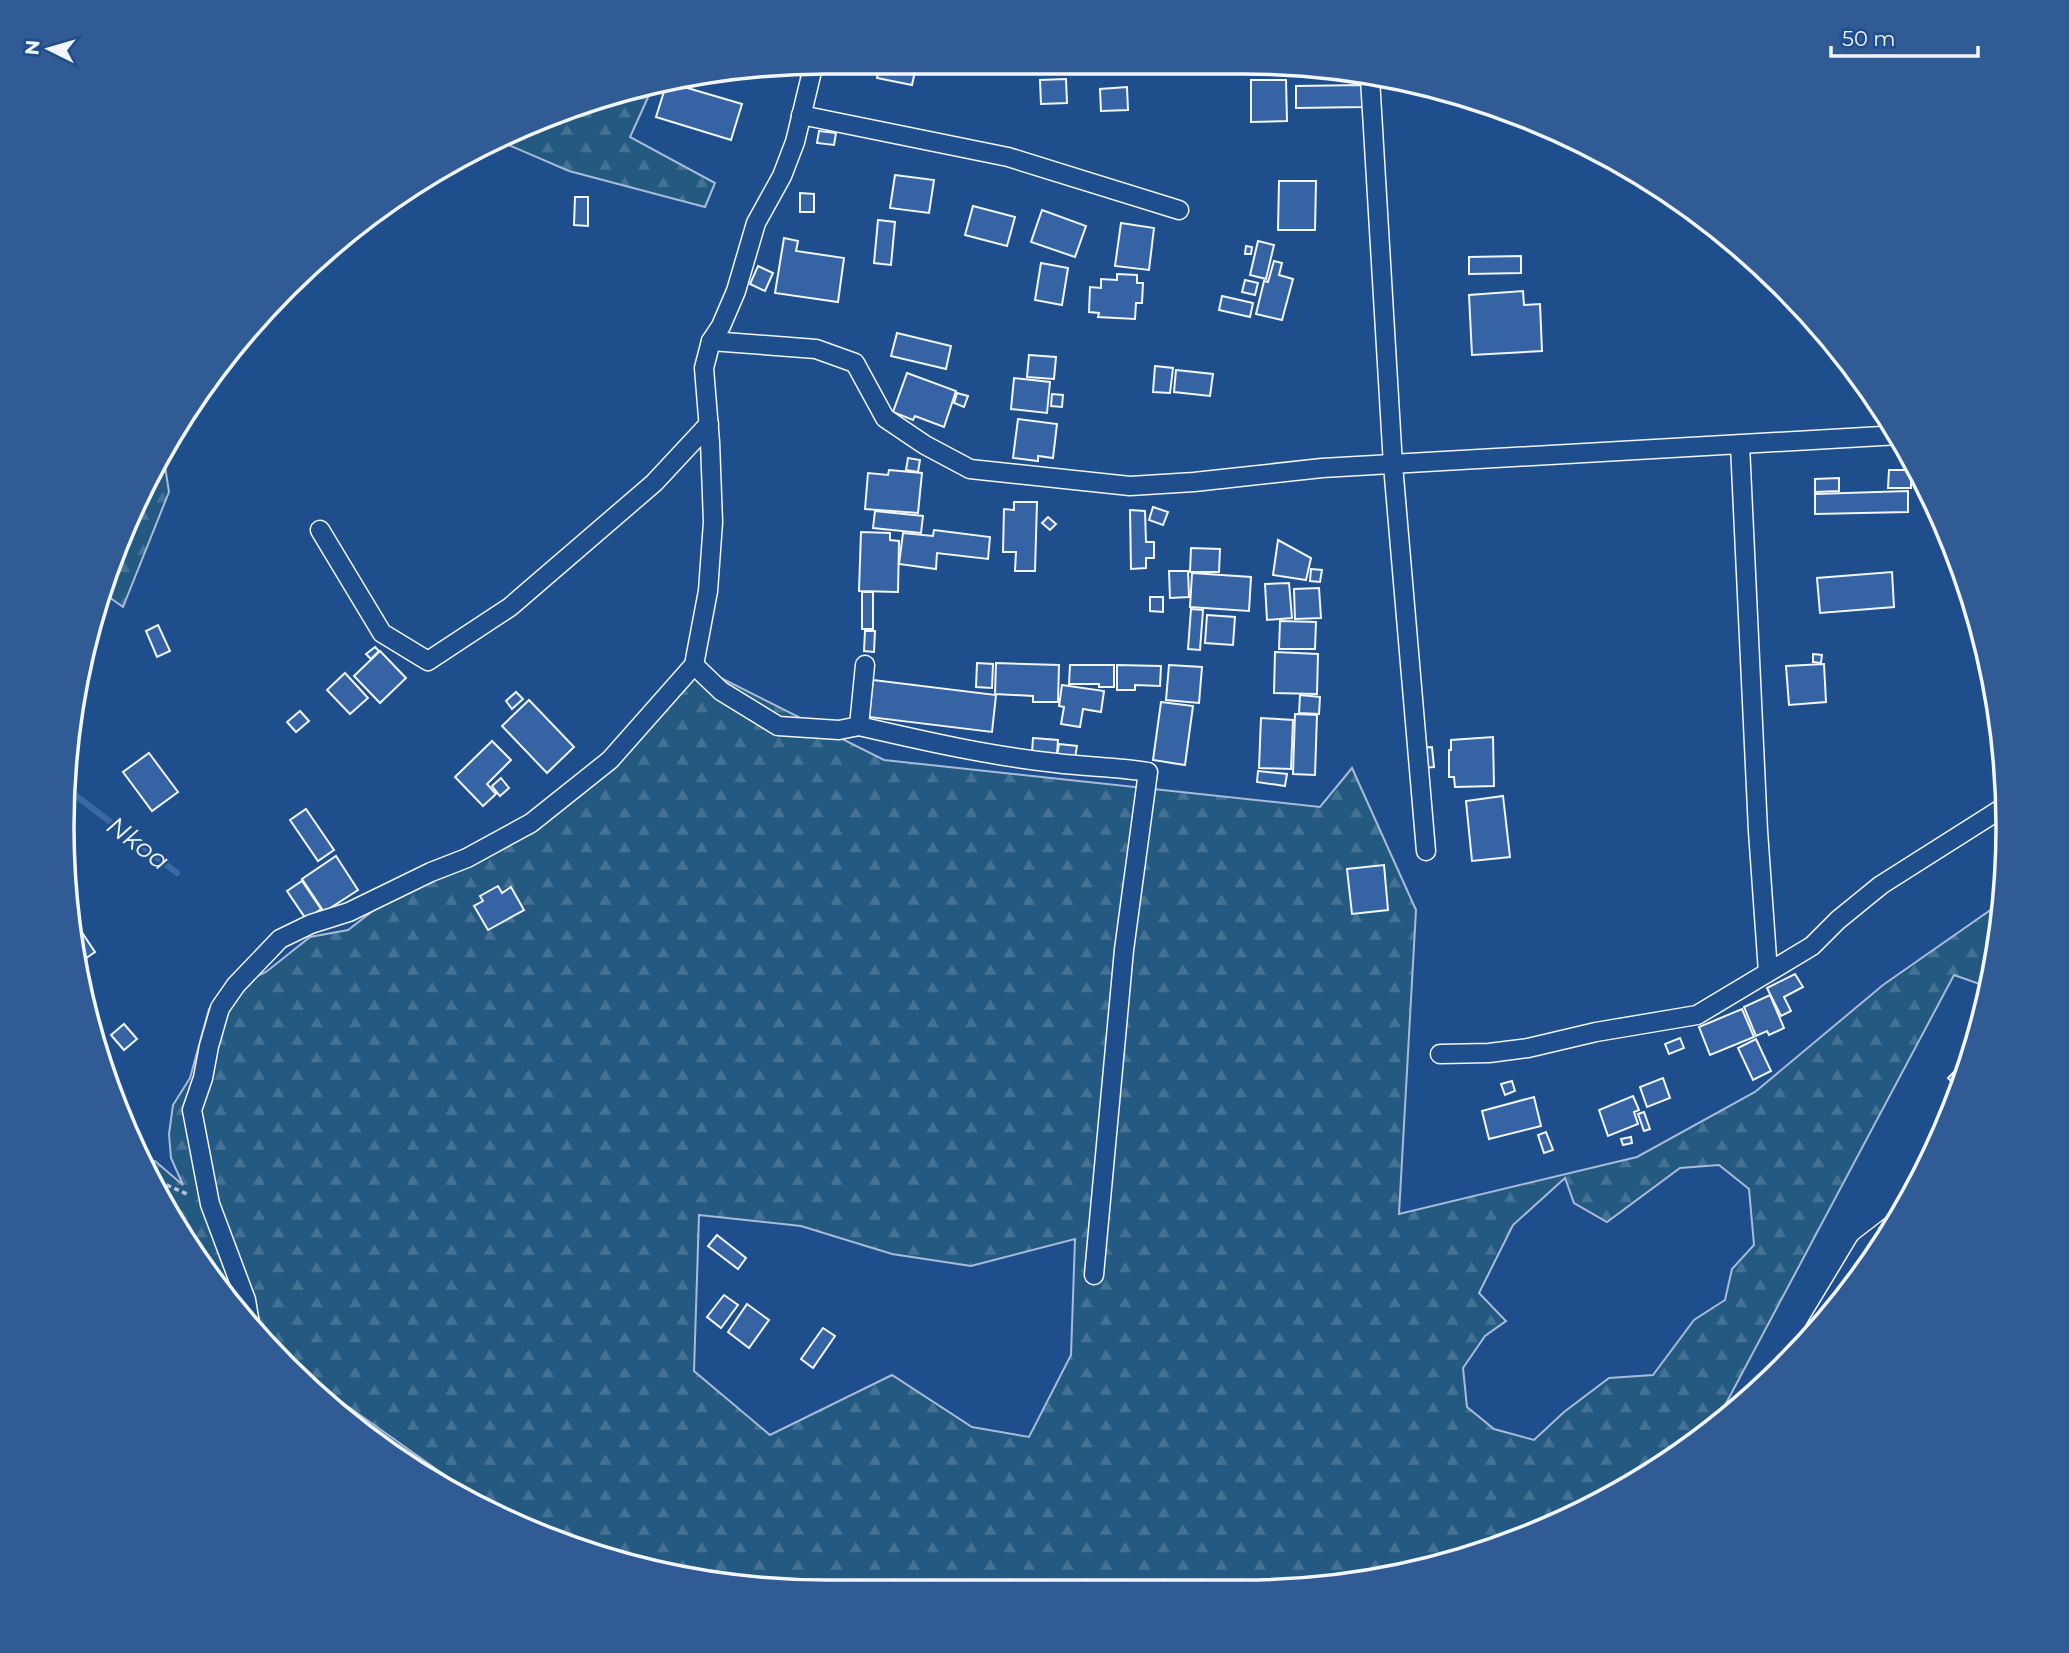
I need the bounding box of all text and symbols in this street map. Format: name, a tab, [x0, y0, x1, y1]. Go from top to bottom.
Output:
north arrow	[14, 14, 84, 84]
scale bar	[1831, 14, 1978, 58]
text: 50 m	[1842, 26, 1896, 51]
text: N	[20, 39, 45, 56]
water label: Nkoa	[100, 809, 176, 877]

